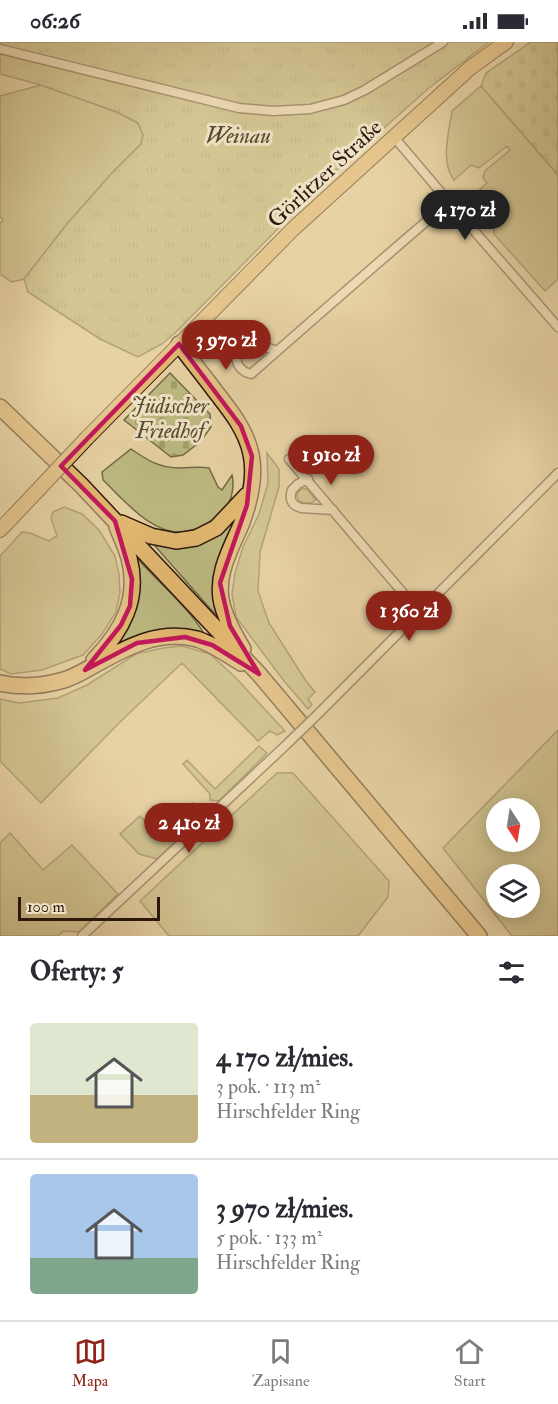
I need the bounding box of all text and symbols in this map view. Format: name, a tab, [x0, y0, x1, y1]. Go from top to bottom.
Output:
text: 06:26	[30, 7, 80, 35]
street label: Görlitzer Straße	[262, 114, 388, 234]
park label: Weinau	[205, 122, 271, 150]
pin: 4 170 zł	[403, 190, 527, 241]
text: 4 170 zł	[435, 197, 495, 222]
pin: 3 970 zł	[164, 320, 288, 371]
text: 3 970 zł	[196, 327, 256, 352]
park label: Jüdischer Friedhof	[131, 392, 211, 445]
pin: 1 910 zł	[269, 435, 393, 486]
text: 1 910 zł	[302, 442, 360, 467]
pin: 1 360 zł	[347, 591, 471, 642]
text: 1 360 zł	[380, 598, 438, 623]
north arrow	[486, 798, 540, 852]
map controls	[486, 798, 540, 918]
pin: 2 410 zł	[127, 803, 251, 854]
text: 2 410 zł	[158, 810, 220, 835]
button: layers	[486, 864, 540, 918]
scale bar	[18, 894, 160, 922]
text: 100 m	[27, 897, 65, 917]
text: Oferty: 5	[30, 956, 123, 988]
icon: filters	[495, 956, 528, 989]
text: 4 170 zł/mies.	[216, 1042, 353, 1074]
icon: home	[78, 1047, 150, 1119]
text: 3 pok. · 113 m²	[216, 1074, 321, 1099]
text: Hirschfelder Ring	[216, 1099, 360, 1124]
text: 3 970 zł/mies.	[216, 1193, 353, 1225]
icon: home	[78, 1198, 150, 1270]
text: 5 pok. · 133 m²	[216, 1225, 322, 1250]
text: Hirschfelder Ring	[216, 1250, 360, 1275]
tab: Mapa	[72, 1335, 108, 1391]
tab: Zapisane	[252, 1335, 310, 1391]
tab: Start	[453, 1335, 486, 1391]

